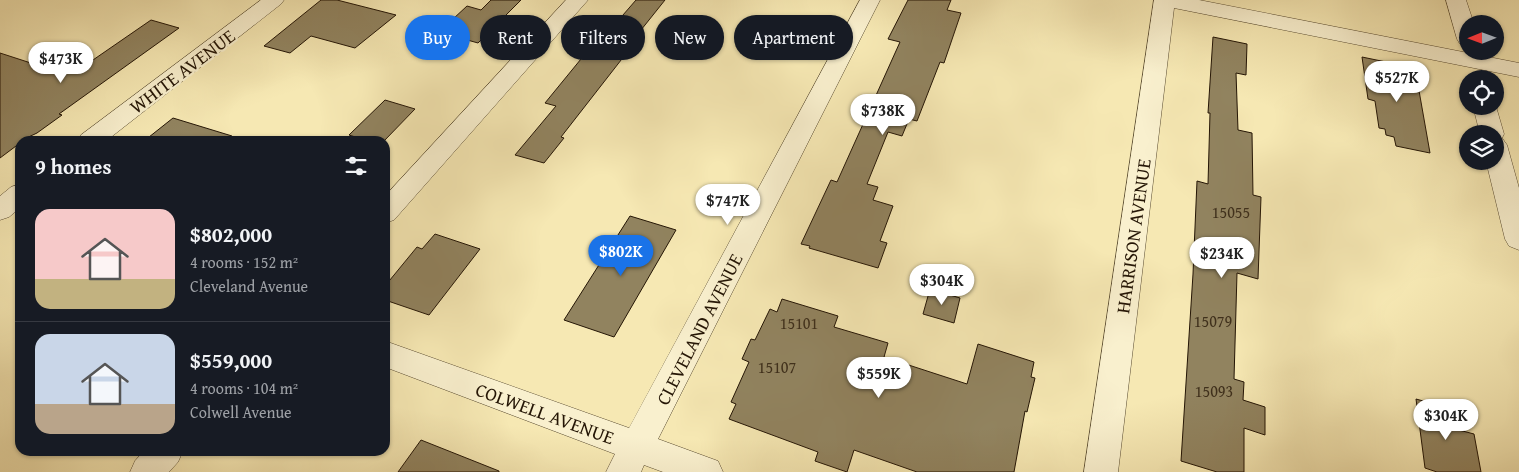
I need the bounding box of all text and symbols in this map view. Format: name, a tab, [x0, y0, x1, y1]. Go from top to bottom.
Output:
chip: Buy	[405, 15, 470, 60]
chip: Rent	[480, 15, 551, 60]
chip: Filters	[561, 15, 645, 60]
chip: New	[655, 15, 724, 60]
chip: Apartment	[734, 15, 853, 60]
north arrow	[1459, 15, 1504, 60]
map controls	[1459, 15, 1504, 170]
street label: WHITE AVENUE	[123, 22, 241, 120]
pin: $473K	[26, 42, 96, 84]
text: $473K	[39, 46, 83, 70]
pin: $527K	[1362, 61, 1432, 103]
text: $527K	[1375, 65, 1419, 89]
button: locate	[1459, 70, 1504, 115]
pin: $738K	[848, 94, 918, 136]
text: $738K	[861, 98, 905, 122]
button: layers	[1459, 125, 1504, 170]
text: 9 homes	[35, 151, 111, 182]
icon: filters	[342, 152, 370, 180]
street label: HARRISON AVENUE	[1108, 156, 1158, 315]
pin: $747K	[693, 184, 763, 226]
text: $747K	[706, 188, 750, 212]
house number: 15055	[1212, 200, 1250, 224]
text: $802,000	[190, 219, 272, 250]
icon: home	[75, 229, 135, 289]
pin: $802K	[586, 234, 656, 277]
pin: $234K	[1187, 236, 1257, 279]
text: $802K	[599, 239, 643, 263]
text: $234K	[1200, 241, 1244, 265]
street label: CLEVELAND AVENUE	[649, 248, 750, 410]
text: 4 rooms · 152 m²	[190, 250, 298, 274]
pin: $304K	[907, 264, 977, 306]
text: $304K	[920, 268, 964, 292]
text: Cleveland Avenue	[190, 274, 308, 298]
house number: 15079	[1194, 309, 1233, 333]
house number: 15101	[780, 311, 818, 335]
text: $559,000	[190, 345, 272, 376]
icon: home	[75, 354, 135, 414]
house number: 15107	[758, 355, 797, 379]
pin: $559K	[844, 356, 914, 399]
text: $559K	[857, 361, 901, 385]
street label: COLWELL AVENUE	[472, 375, 619, 451]
text: 4 rooms · 104 m²	[190, 376, 298, 400]
house number: 15093	[1195, 379, 1233, 403]
pin: $304K	[1411, 398, 1481, 441]
text: Colwell Avenue	[190, 400, 292, 424]
text: $304K	[1424, 403, 1468, 427]

